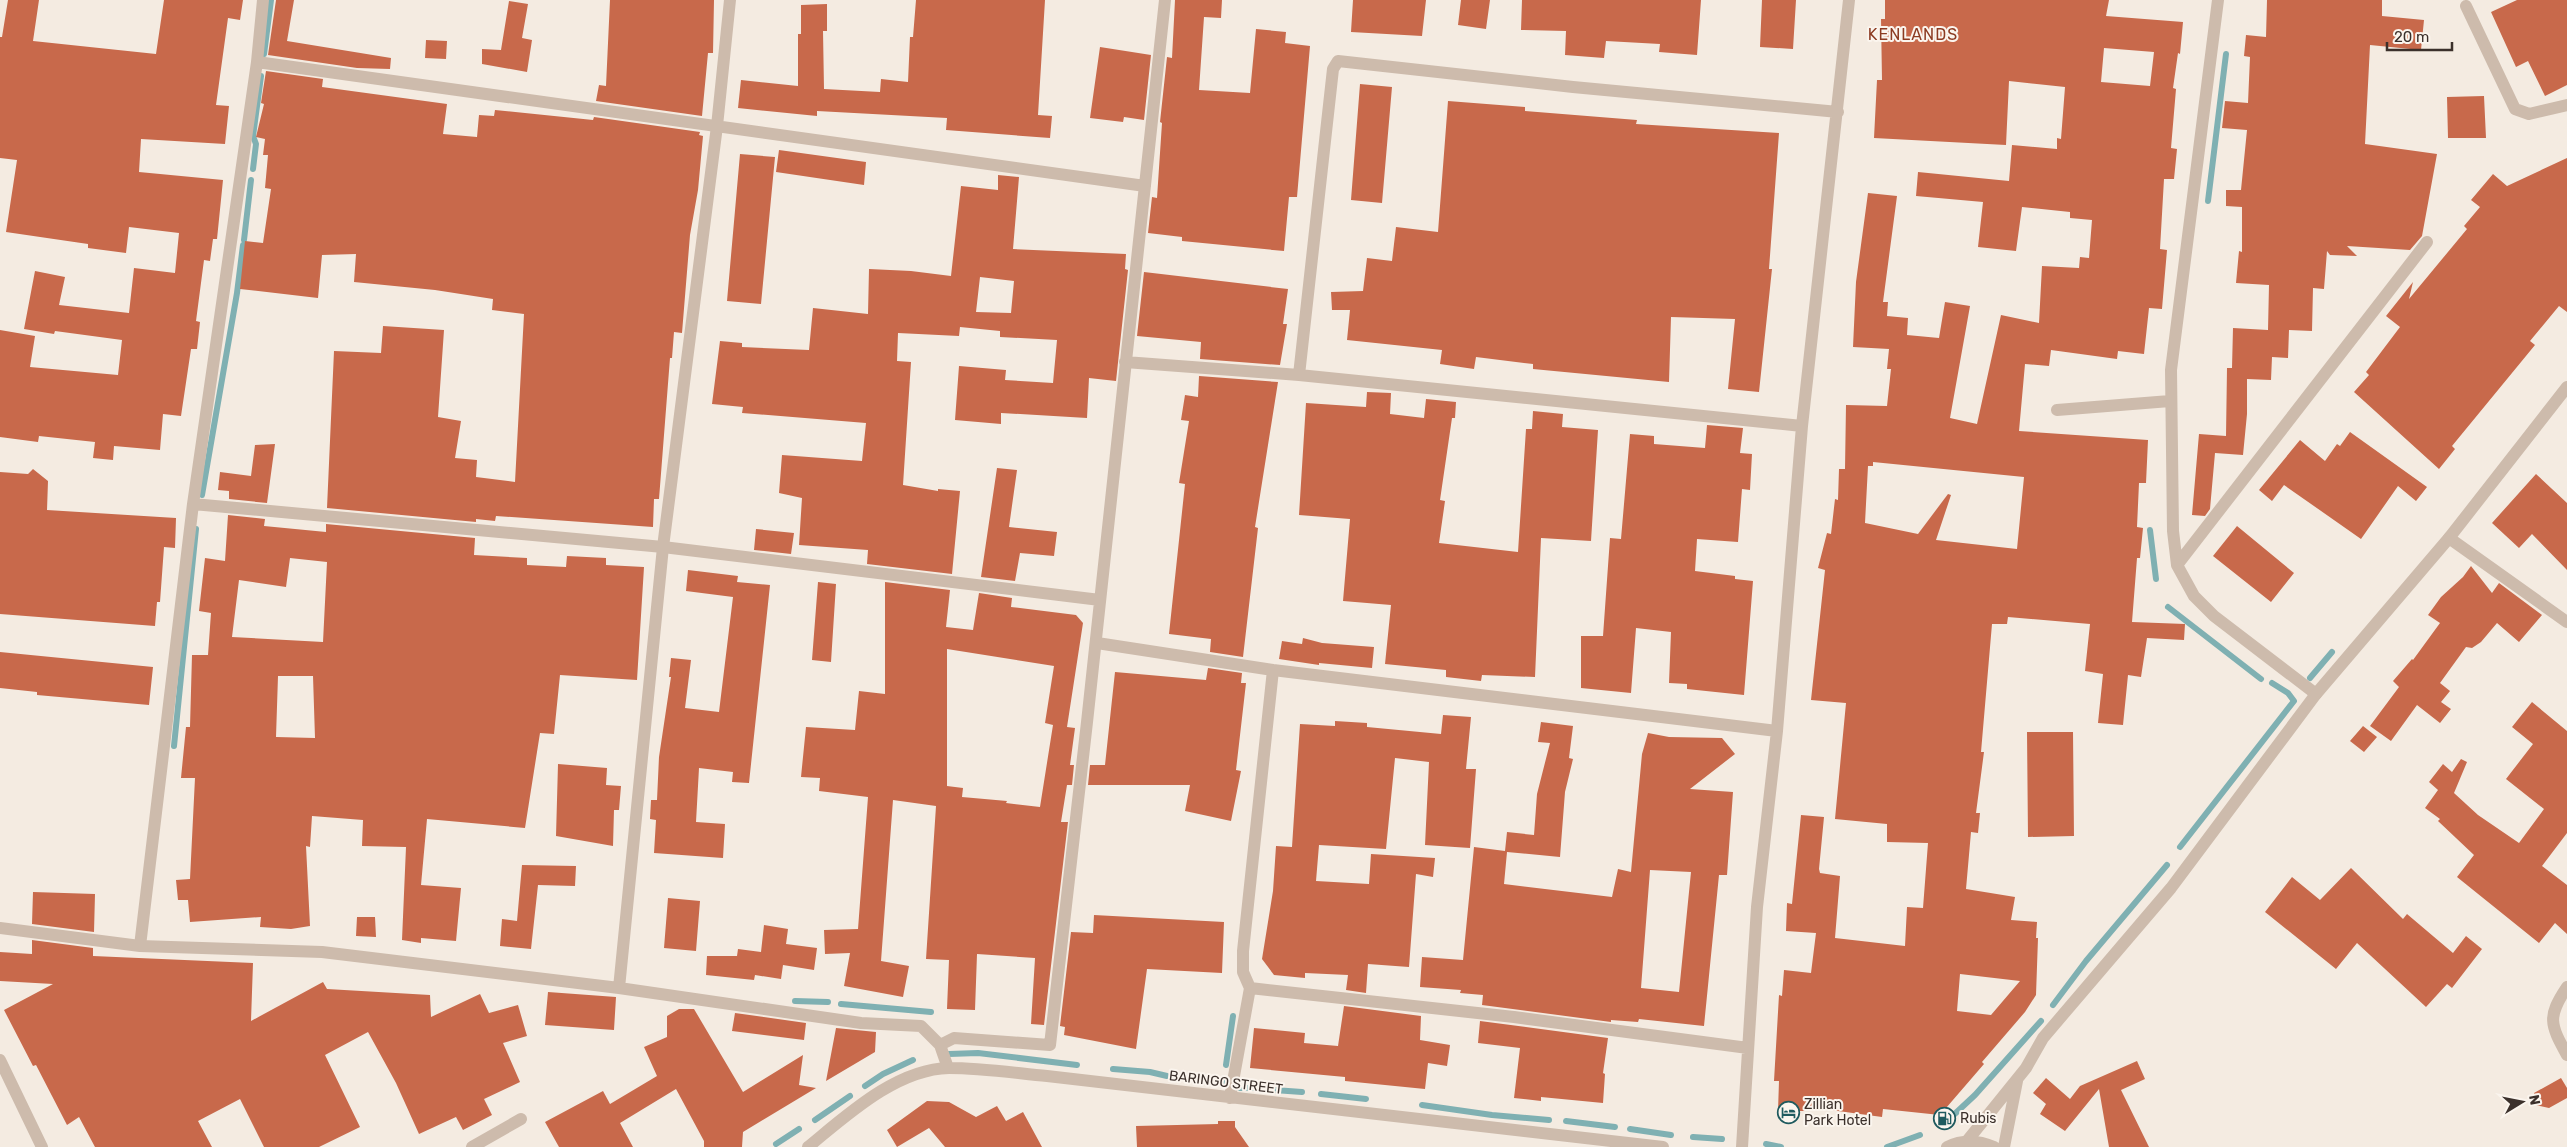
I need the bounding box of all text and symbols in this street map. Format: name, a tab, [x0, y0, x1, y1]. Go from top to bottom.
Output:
scale bar	[2387, 20, 2452, 52]
district label: KENLANDS	[1868, 25, 1958, 44]
text: 20 m	[2394, 28, 2429, 46]
street label: BARINGO STREET	[1168, 1067, 1284, 1098]
north arrow	[2497, 1077, 2547, 1127]
text: N	[2525, 1093, 2544, 1106]
place label: Zillian Park Hotel	[1804, 1096, 1871, 1129]
hotel icon: Zillian Park Hotel	[1776, 1100, 1800, 1124]
fuel station icon: Rubis	[1932, 1106, 1956, 1130]
place label: Rubis	[1960, 1110, 1996, 1127]

